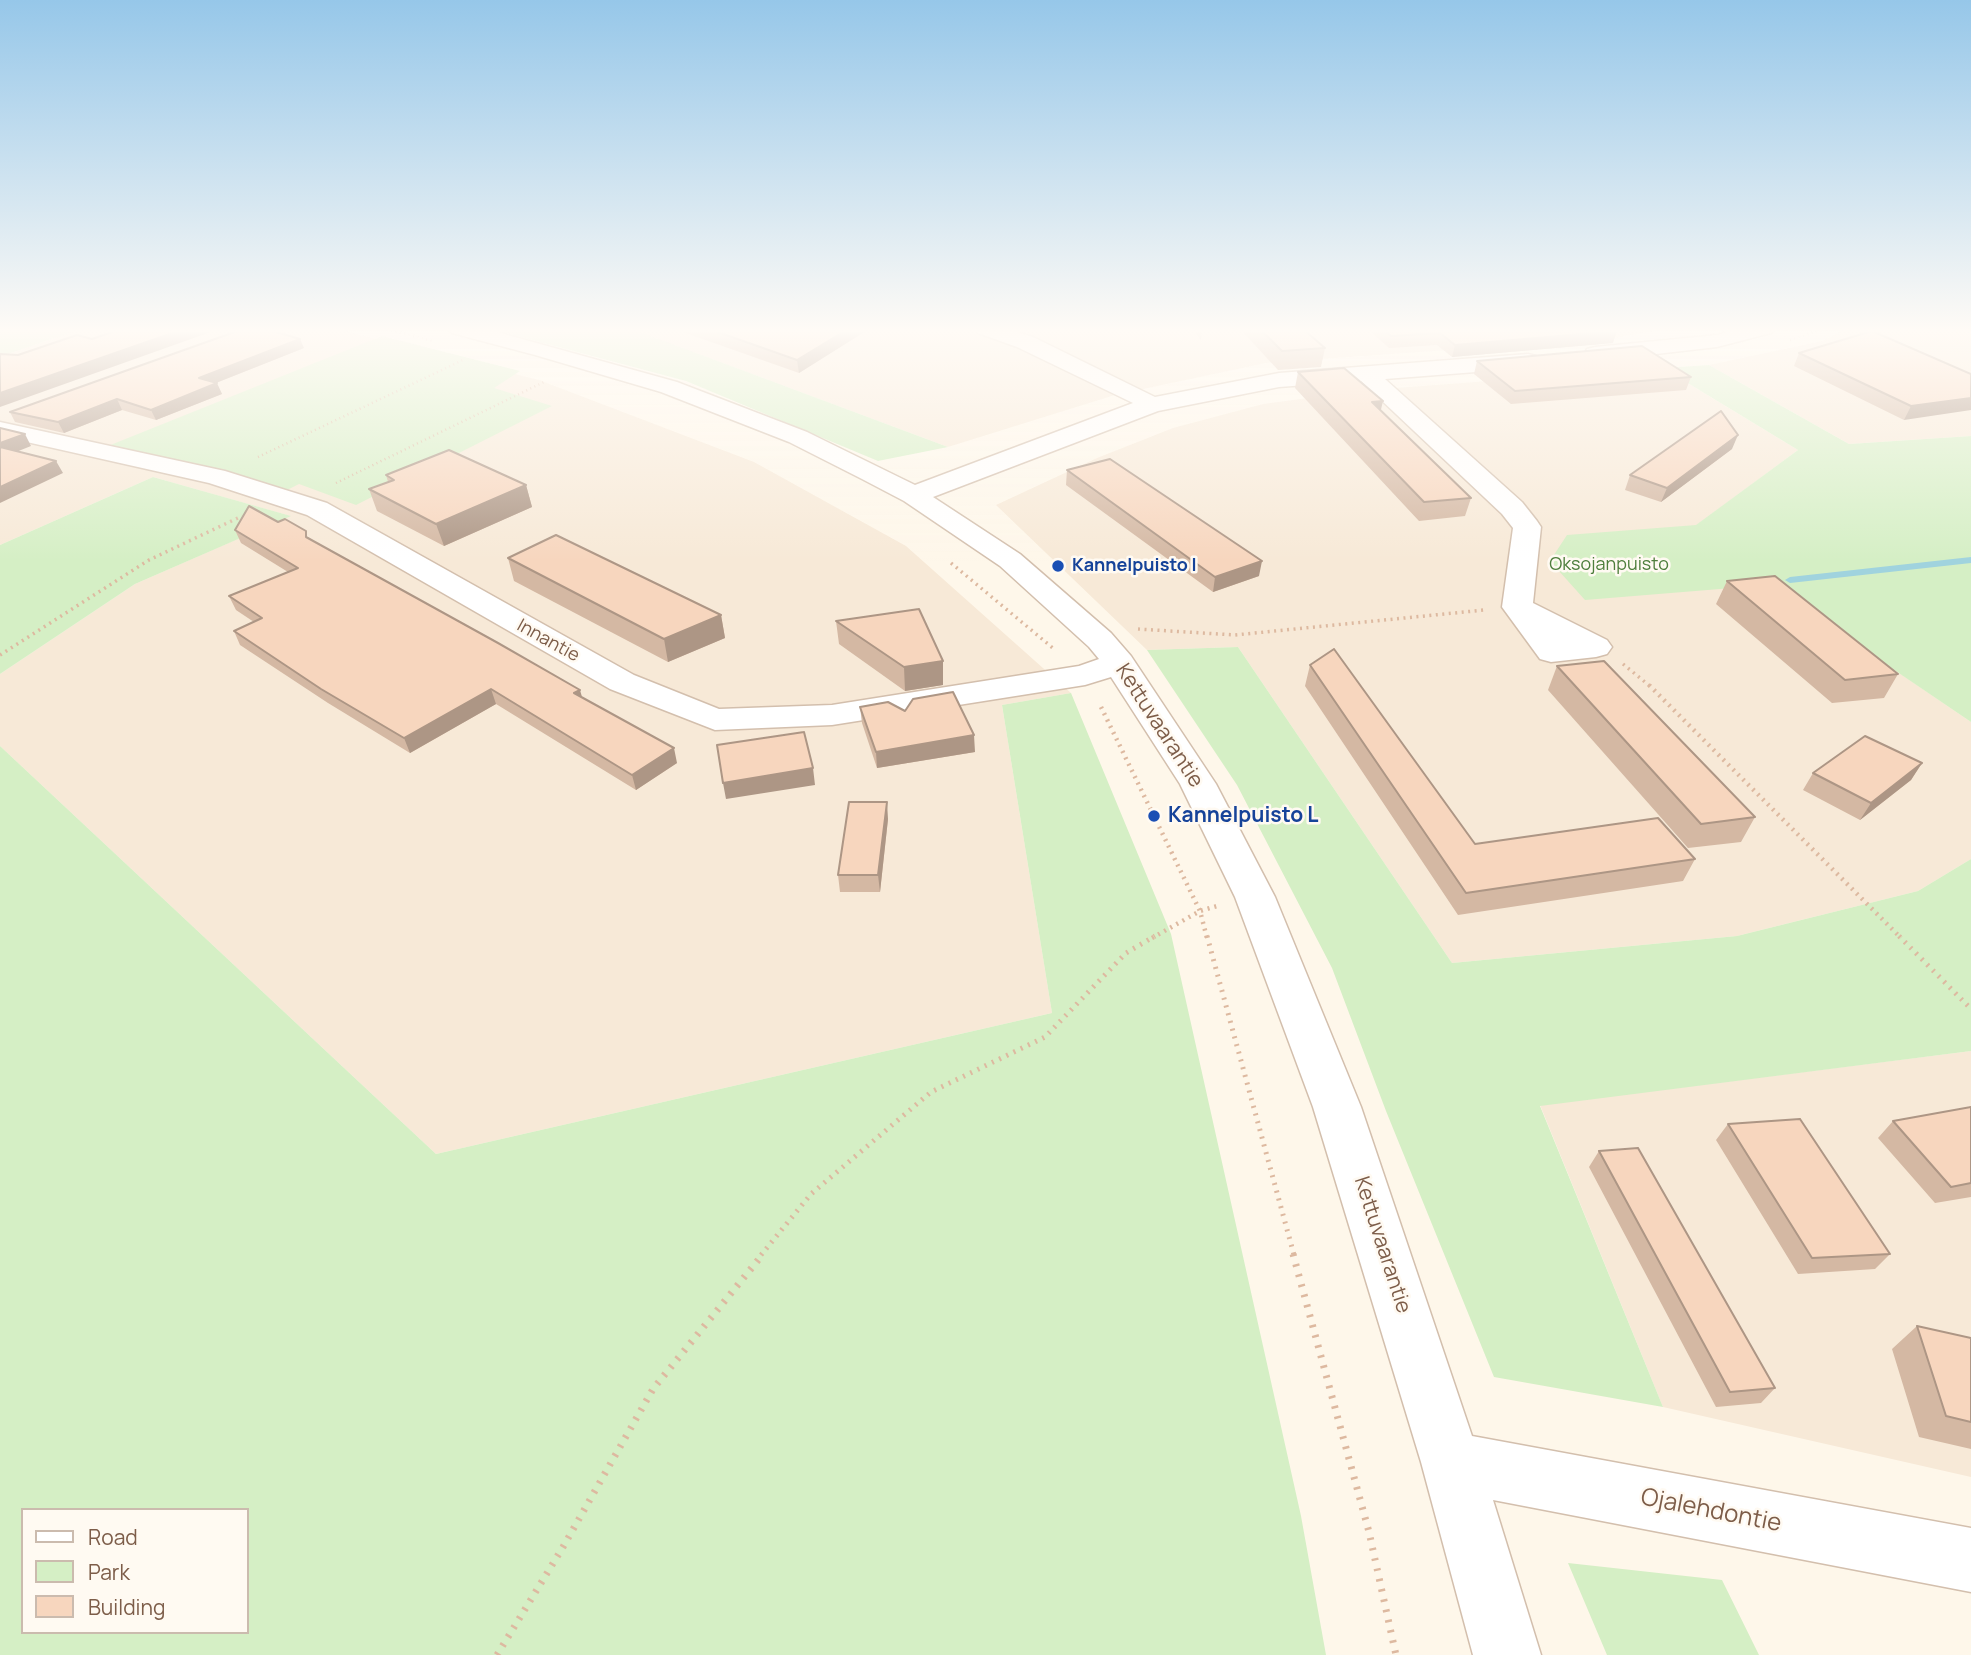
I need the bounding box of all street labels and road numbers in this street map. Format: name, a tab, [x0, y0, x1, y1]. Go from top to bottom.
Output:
street label: Innantie	[513, 615, 583, 667]
street label: Kettuvaarantie	[1110, 660, 1208, 792]
street label: Kettuvaarantie	[1348, 1173, 1416, 1317]
street label: Ojalehdontie	[1638, 1483, 1784, 1539]

